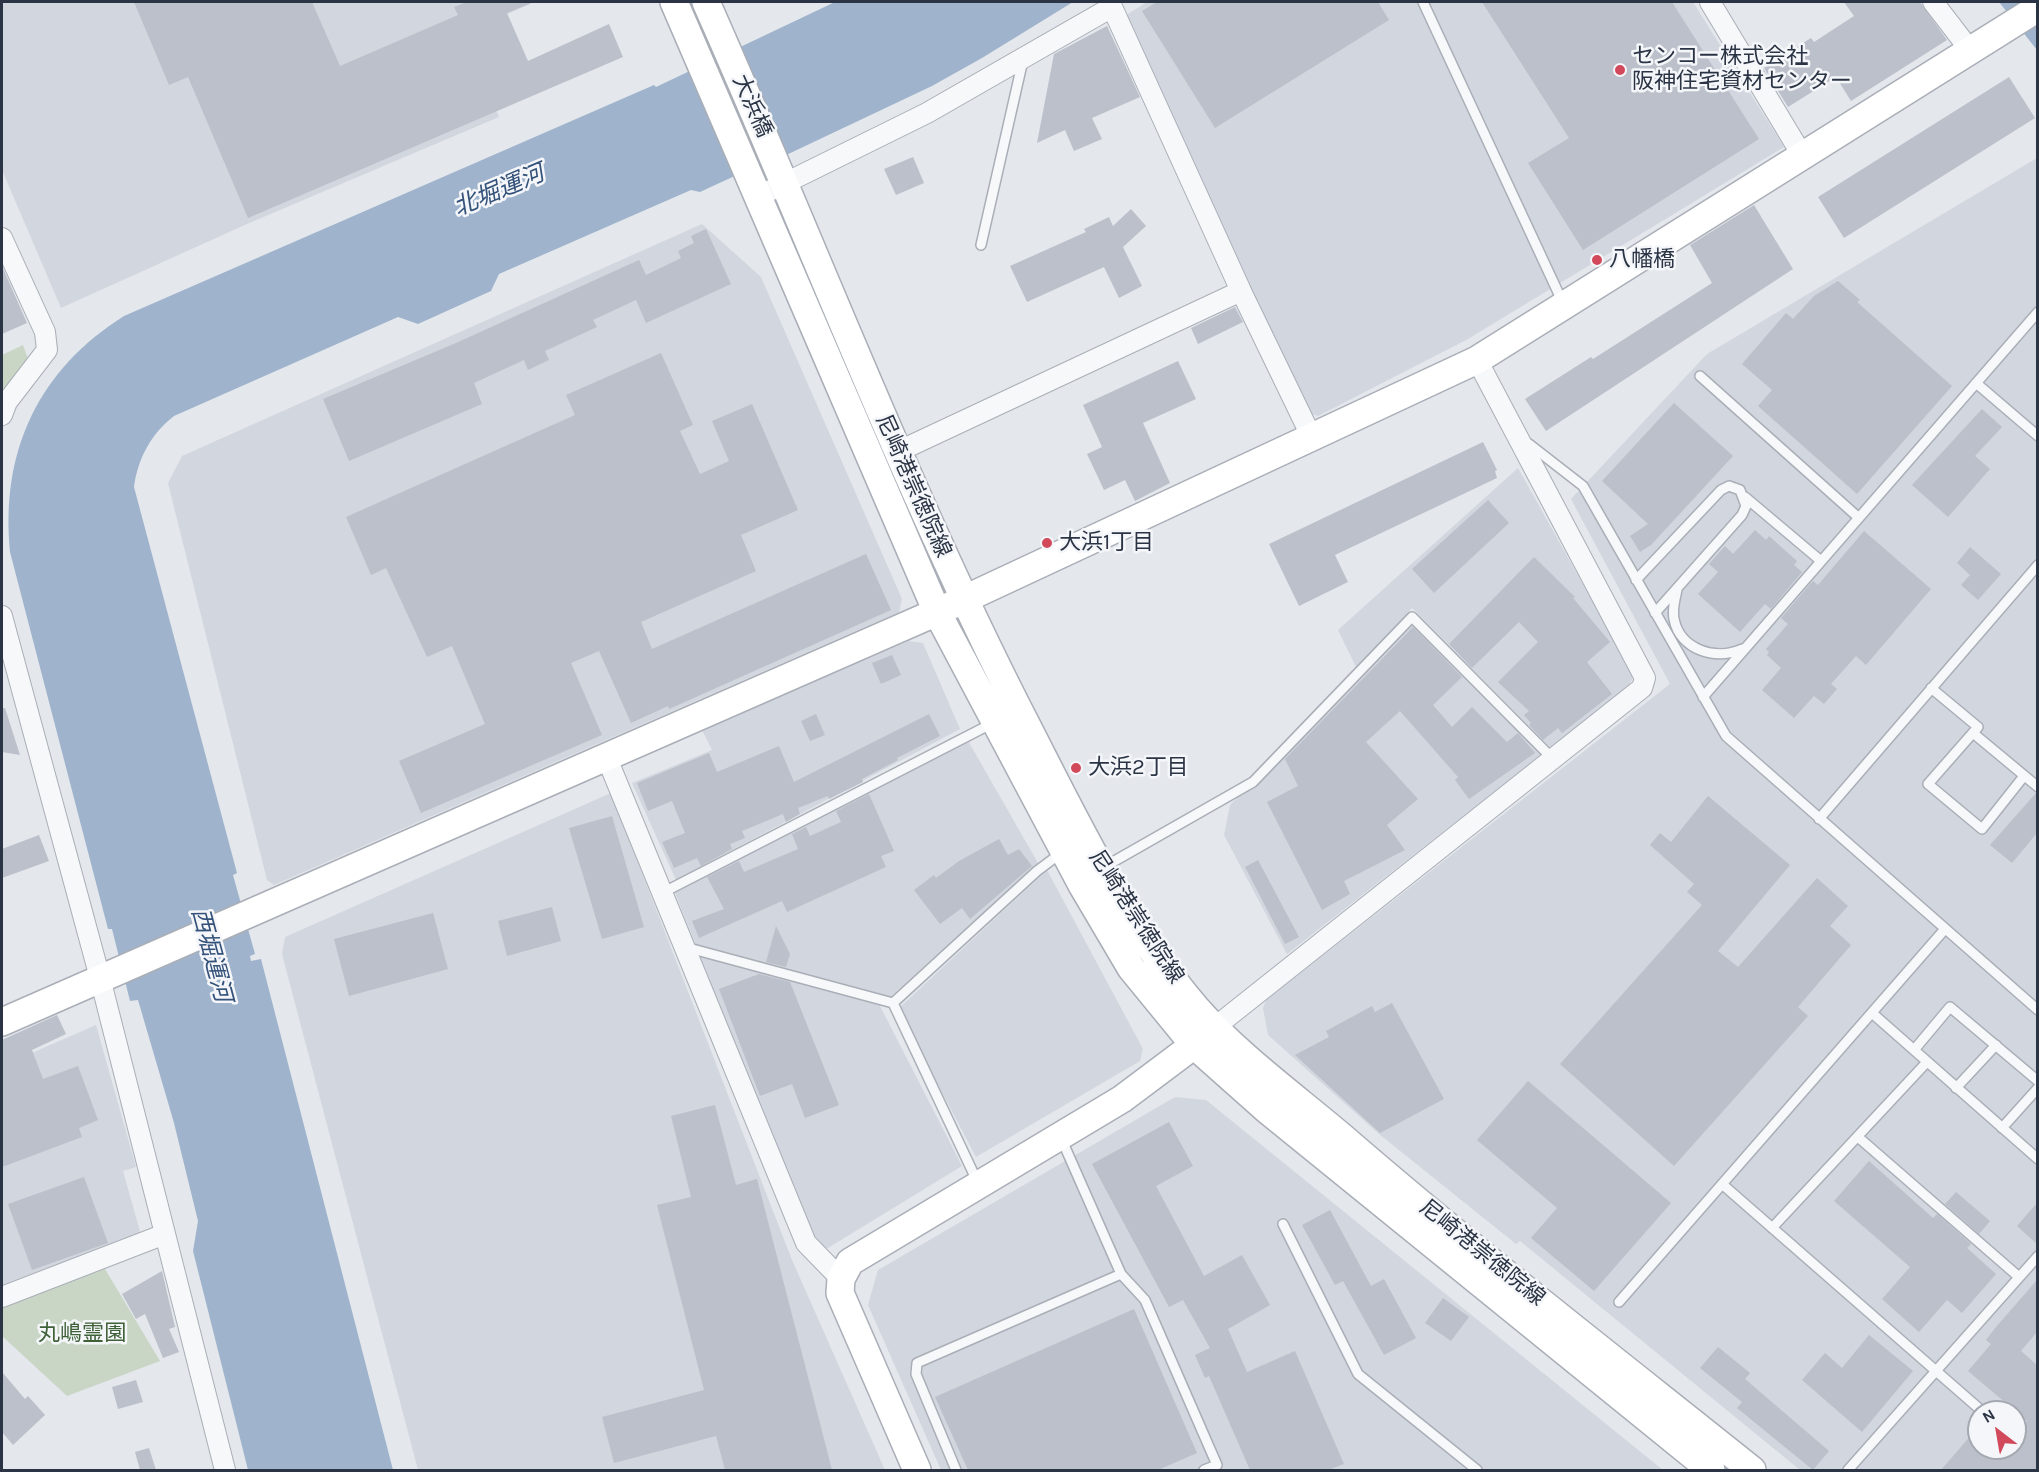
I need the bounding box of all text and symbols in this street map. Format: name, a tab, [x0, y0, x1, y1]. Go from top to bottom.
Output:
place label: センコー株式会社 阪神住宅資材センター	[1632, 44, 1852, 96]
marker: センコー株式会社 阪神住宅資材センター	[1613, 63, 1627, 77]
street label: 大浜橋	[727, 70, 777, 142]
water label: 北堀運河	[449, 159, 549, 223]
place label: 八幡橋	[1609, 247, 1675, 273]
marker: 八幡橋	[1590, 253, 1604, 267]
street label: 尼崎港崇徳院線	[870, 410, 956, 562]
place label: 大浜1丁目	[1059, 530, 1154, 556]
marker: 大浜1丁目	[1040, 536, 1054, 550]
place label: 大浜2丁目	[1088, 755, 1189, 781]
marker: 大浜2丁目	[1069, 761, 1083, 775]
street label: 尼崎港崇徳院線	[1083, 845, 1189, 989]
water label: 西堀運河	[185, 905, 237, 1005]
street label: 尼崎港崇徳院線	[1414, 1194, 1550, 1312]
park label: 丸嶋霊園	[38, 1321, 126, 1347]
north arrow	[1967, 1400, 2027, 1460]
text: N	[1979, 1405, 1998, 1427]

